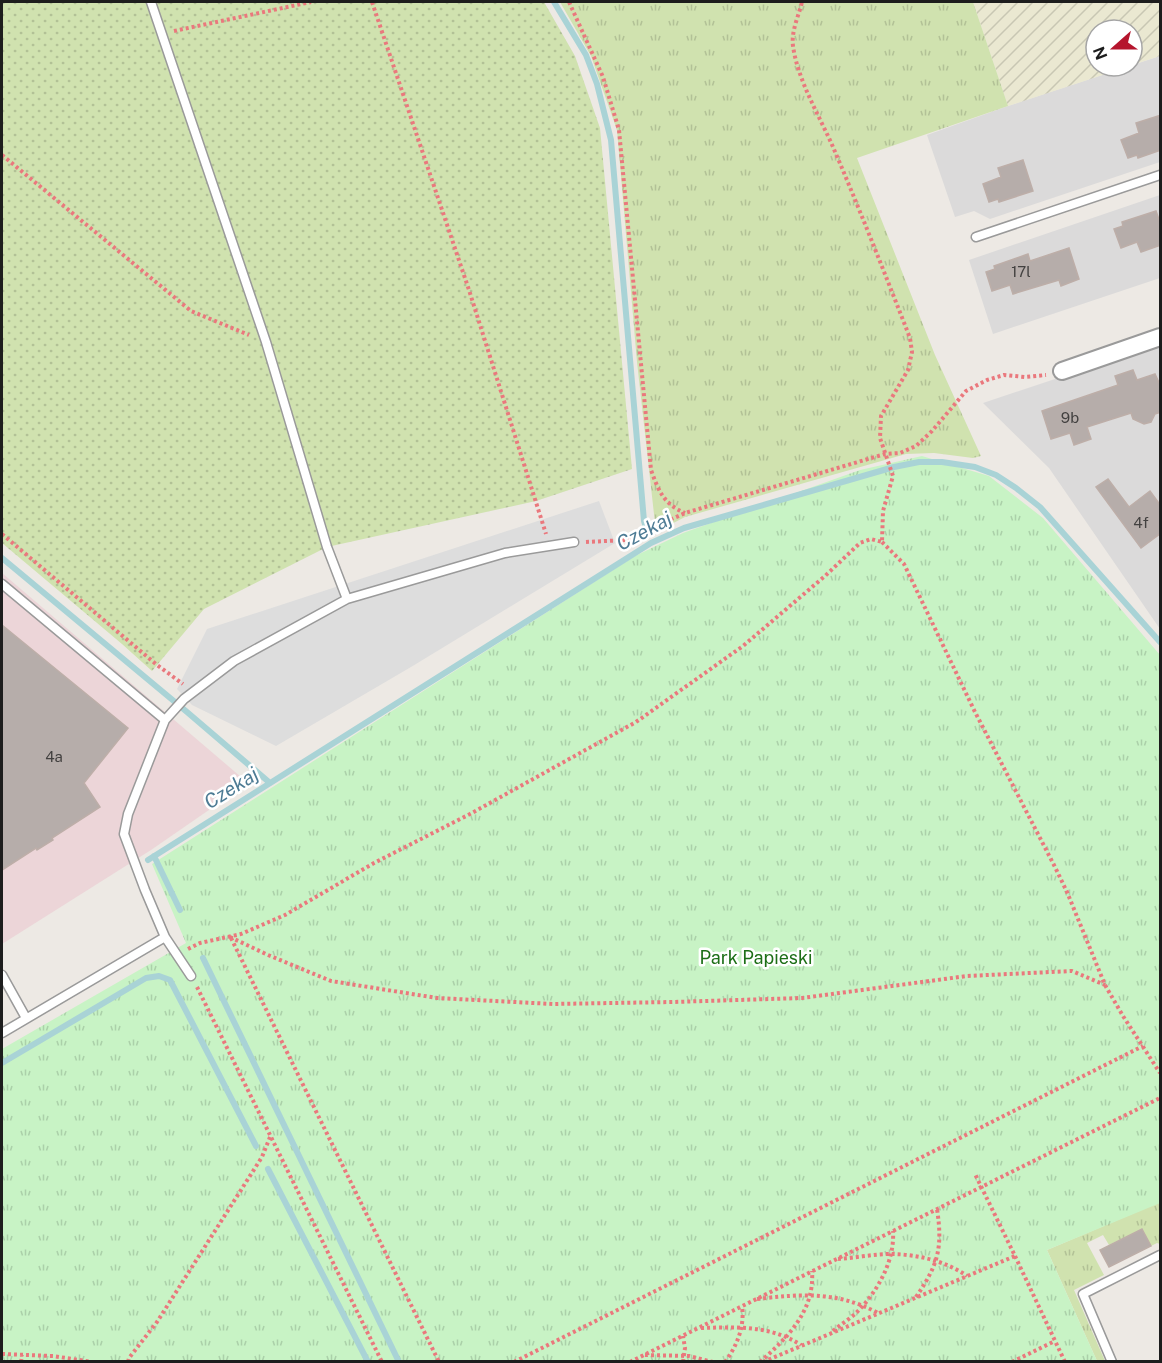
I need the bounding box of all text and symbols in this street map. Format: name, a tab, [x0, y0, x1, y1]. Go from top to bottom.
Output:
north arrow	[1084, 18, 1144, 78]
text: N	[1089, 44, 1112, 62]
house number: 17l	[1011, 263, 1031, 280]
house number: 9b	[1061, 409, 1079, 426]
water label: Czekaj	[612, 506, 676, 556]
house number: 4f	[1133, 514, 1149, 531]
house number: 4a	[45, 748, 63, 765]
water label: Czekaj	[199, 762, 263, 814]
park label: Park Papieski	[700, 947, 812, 968]

